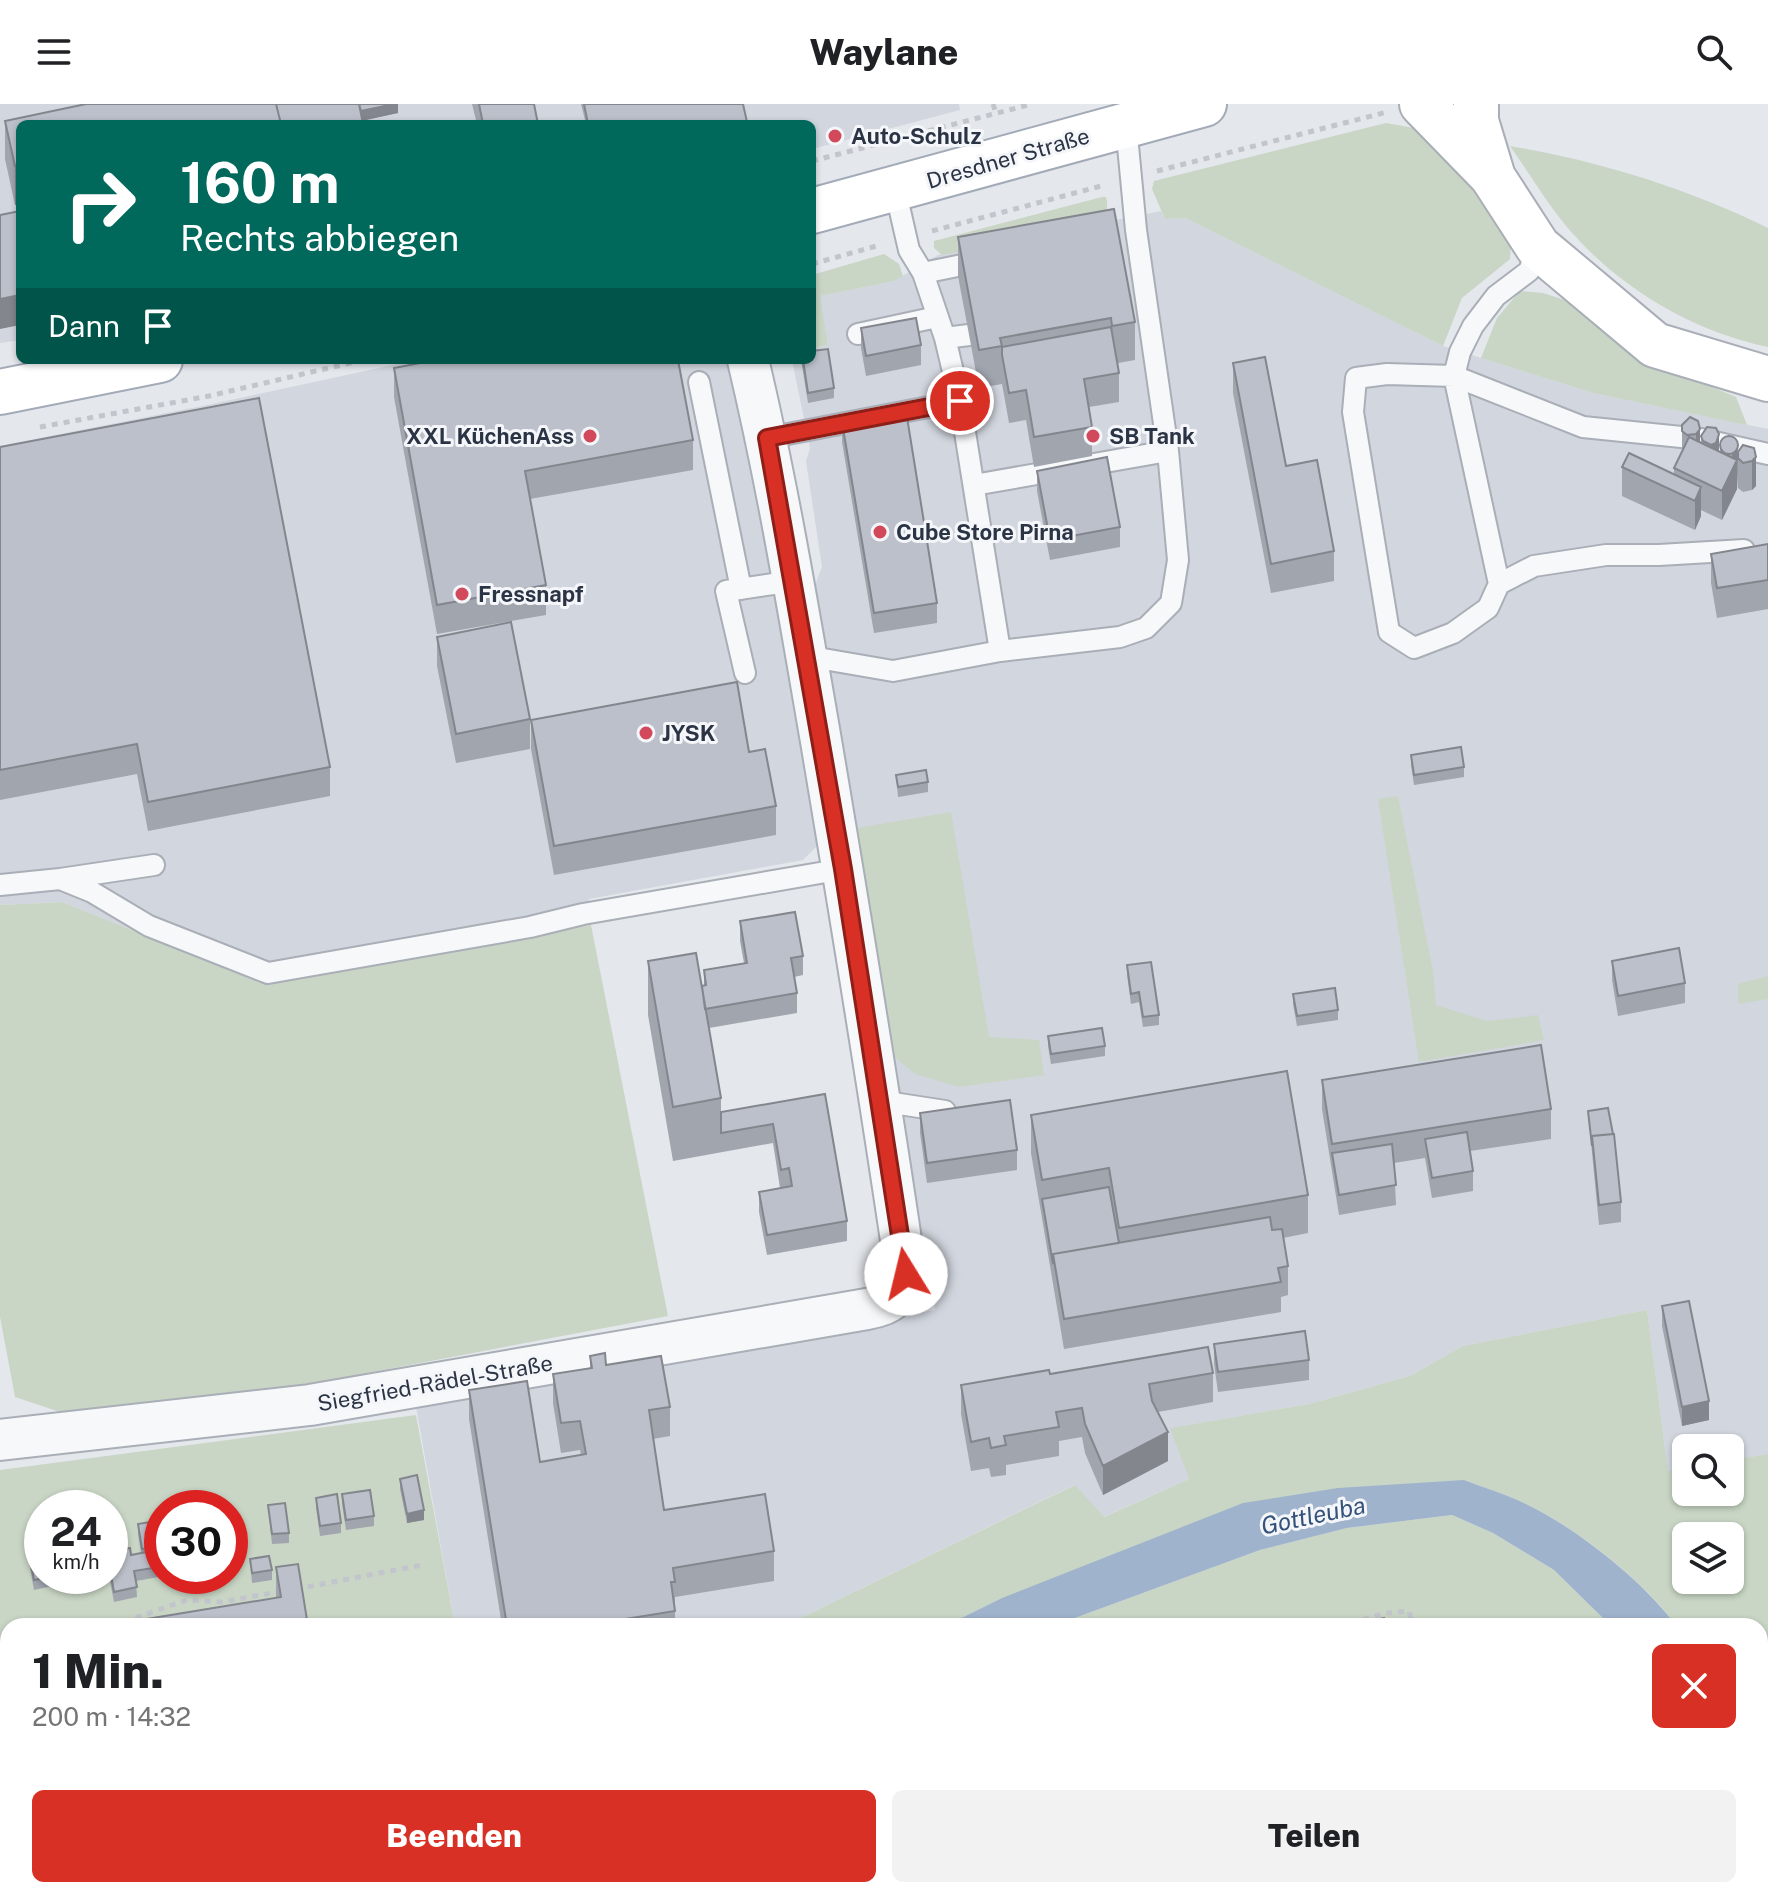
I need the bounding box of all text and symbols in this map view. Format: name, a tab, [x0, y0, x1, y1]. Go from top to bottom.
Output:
icon: menu	[32, 30, 76, 74]
icon: search	[1692, 30, 1736, 74]
text: Waylane	[810, 31, 958, 73]
street label: Dresdner Straße	[924, 122, 1092, 194]
place label: Auto-Schulz	[851, 123, 981, 149]
marker: Auto-Schulz	[826, 127, 844, 145]
text: 160 m	[180, 150, 340, 216]
icon: right	[48, 152, 152, 256]
text: Rechts abbiegen	[180, 217, 459, 259]
icon: arrive	[136, 304, 180, 348]
text: Dann	[48, 308, 120, 344]
pin	[926, 367, 994, 435]
icon: arrive	[938, 379, 982, 423]
place label: XXL KüchenAss	[406, 423, 574, 449]
place label: SB Tank	[1109, 423, 1195, 449]
marker: XXL KüchenAss	[581, 427, 599, 445]
marker: SB Tank	[1084, 427, 1102, 445]
place label: Cube Store Pirna	[896, 519, 1074, 545]
marker: Cube Store Pirna	[871, 523, 889, 541]
place label: Fressnapf	[478, 581, 584, 607]
marker: Fressnapf	[453, 585, 471, 603]
place label: JYSK	[662, 720, 716, 746]
marker: JYSK	[637, 724, 655, 742]
position arrow	[864, 1232, 948, 1316]
street label: Siegfried-Rädel-Straße	[315, 1350, 555, 1416]
map controls	[1672, 1434, 1744, 1594]
button: search	[1672, 1434, 1744, 1506]
speed limit sign: 30	[144, 1490, 248, 1594]
water label: Gottleuba	[1258, 1490, 1368, 1540]
text: 24	[50, 1508, 102, 1555]
button: layers	[1672, 1522, 1744, 1594]
text: km/h	[52, 1550, 100, 1574]
text: 1 Min.	[32, 1642, 164, 1699]
button: close	[1652, 1644, 1736, 1728]
text: 200 m · 14:32	[32, 1701, 191, 1732]
button: Beenden	[32, 1790, 876, 1882]
button: Teilen	[892, 1790, 1736, 1882]

